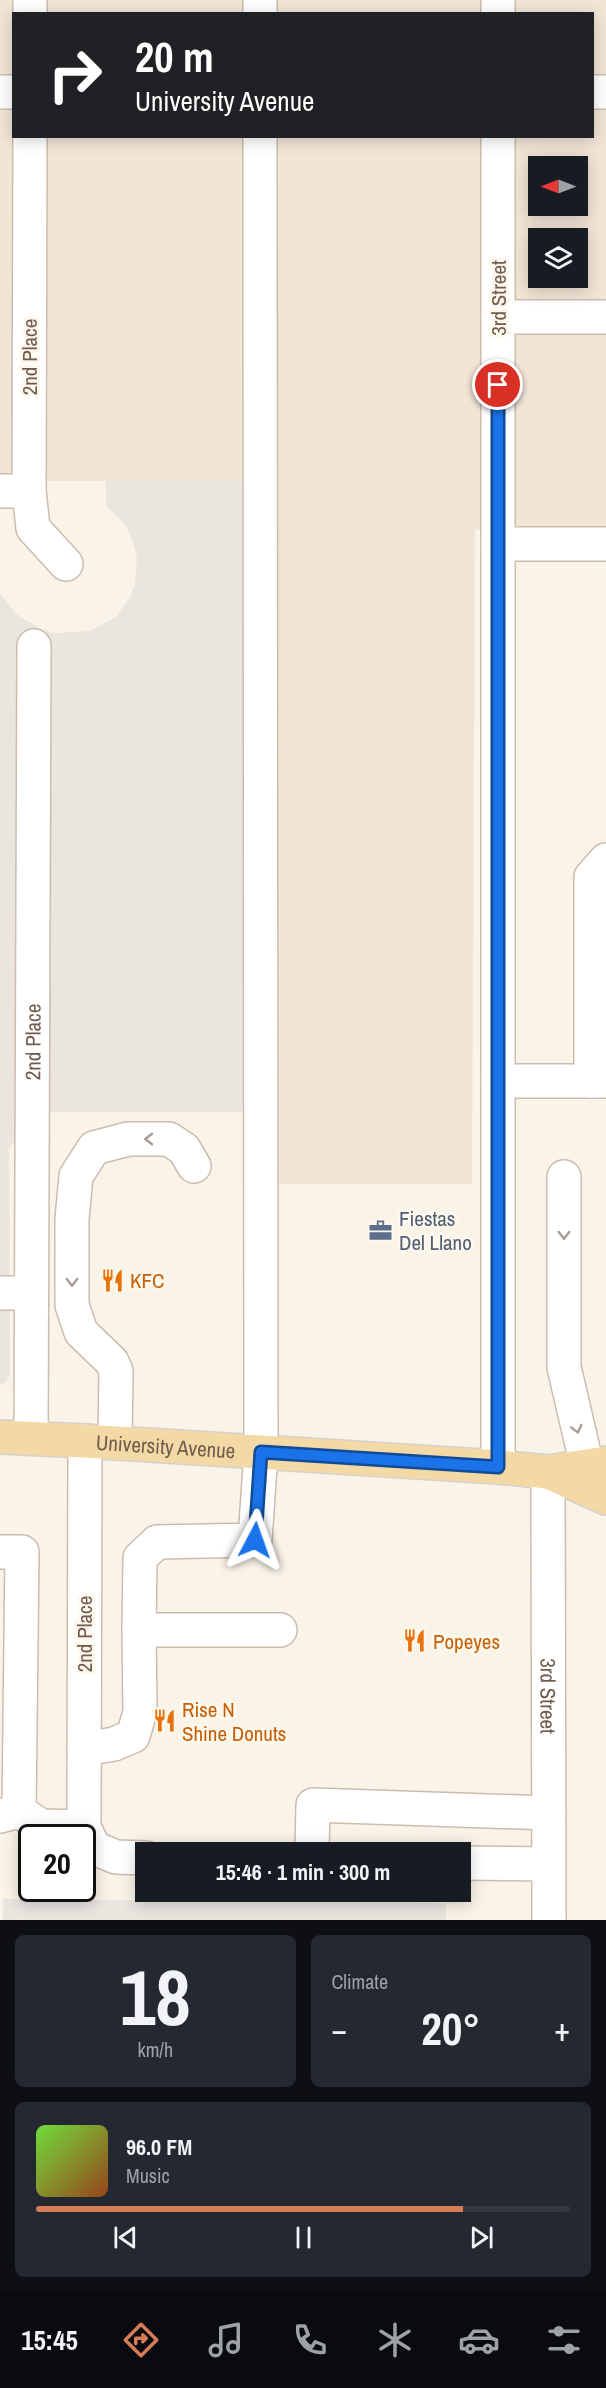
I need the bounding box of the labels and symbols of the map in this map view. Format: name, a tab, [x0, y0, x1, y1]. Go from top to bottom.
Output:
north arrow	[528, 156, 588, 216]
street label: 3rd Street	[484, 260, 513, 336]
street label: 2nd Place	[15, 319, 44, 395]
pin	[472, 359, 523, 410]
street label: 2nd Place	[18, 1004, 47, 1080]
one-way arrow	[144, 1133, 153, 1145]
place label: Fiestas Del Llano	[399, 1204, 472, 1257]
office icon: Fiestas Del Llano	[368, 1217, 394, 1243]
one-way arrow	[558, 1231, 570, 1240]
place label: KFC	[130, 1266, 164, 1295]
restaurant icon: KFC	[99, 1267, 125, 1293]
one-way arrow	[66, 1277, 78, 1286]
one-way arrow	[570, 1423, 583, 1433]
street label: University Avenue	[95, 1427, 236, 1465]
position arrow	[223, 1508, 287, 1572]
street label: 2nd Place	[70, 1596, 99, 1672]
place label: Popeyes	[433, 1627, 500, 1656]
restaurant icon: Popeyes	[402, 1628, 428, 1654]
street label: 3rd Street	[534, 1658, 563, 1734]
place label: Rise N Shine Donuts	[182, 1695, 286, 1748]
restaurant icon: Rise N Shine Donuts	[151, 1708, 177, 1734]
speed limit sign: 20	[18, 1824, 96, 1902]

